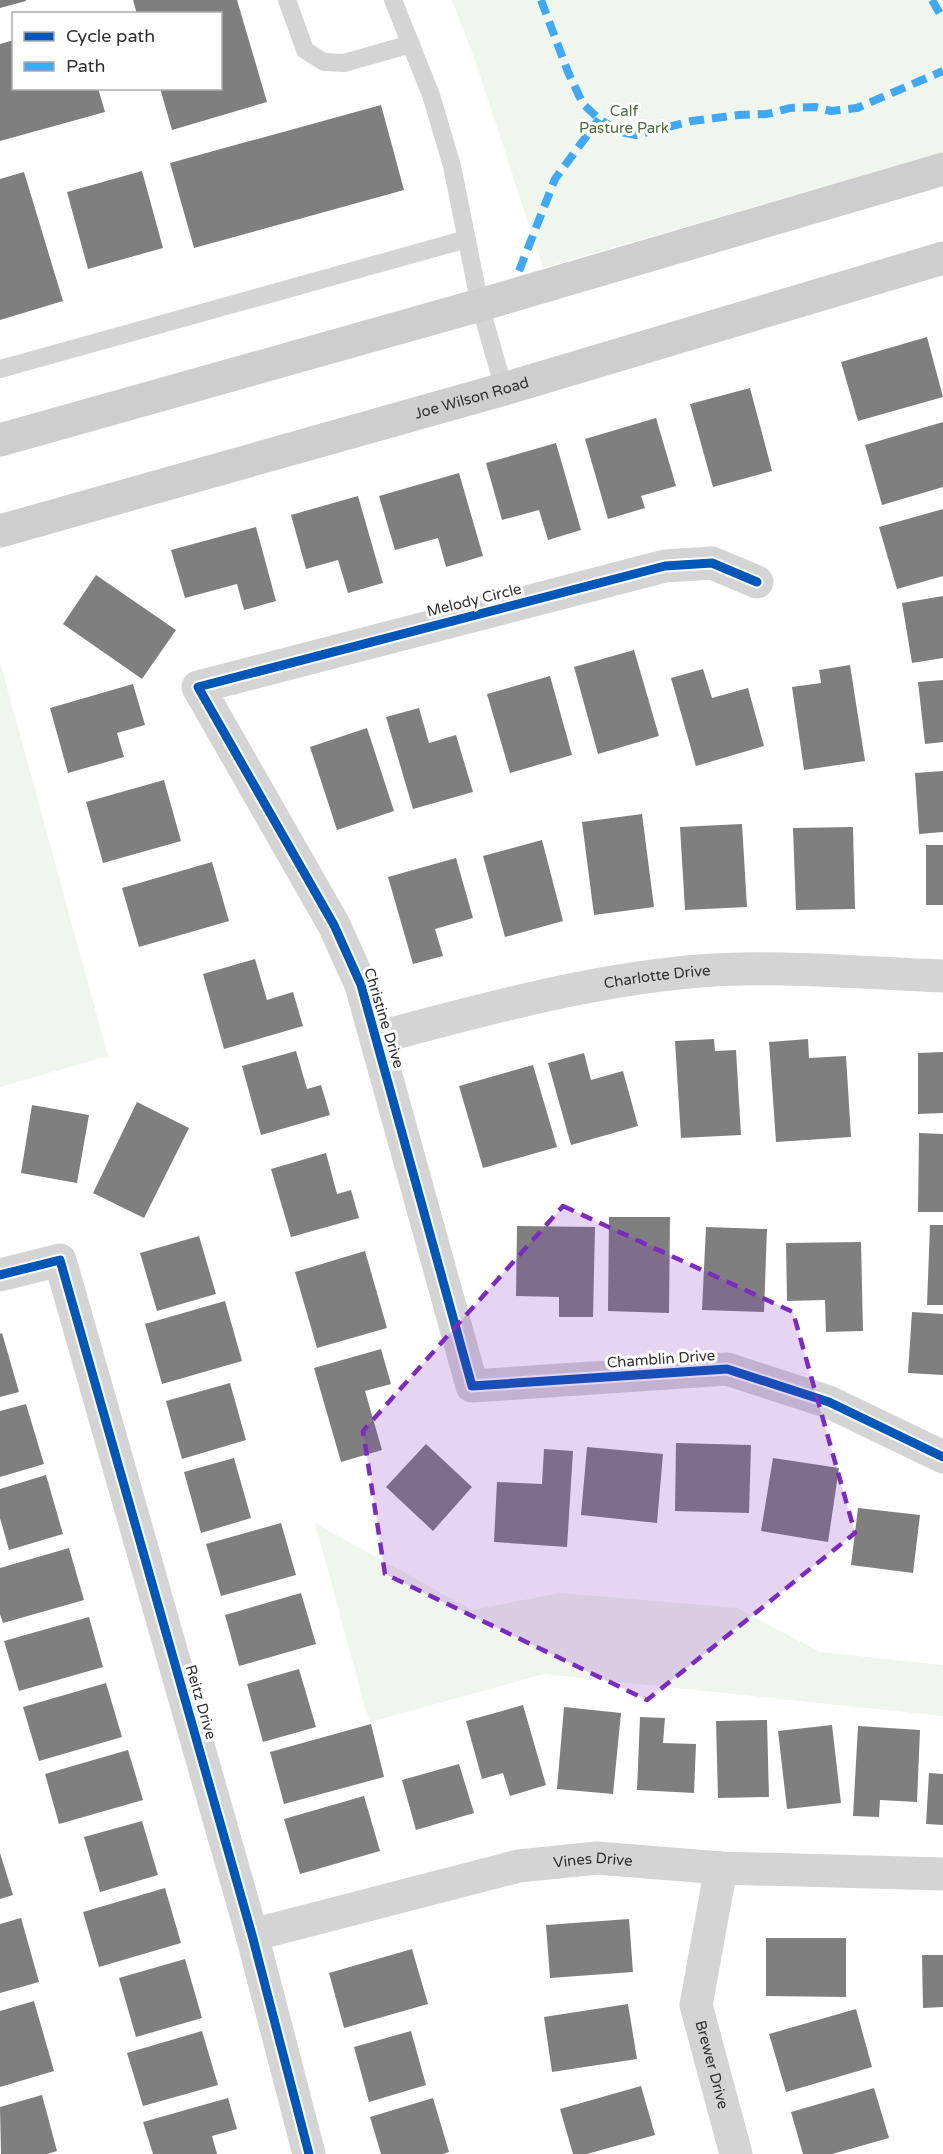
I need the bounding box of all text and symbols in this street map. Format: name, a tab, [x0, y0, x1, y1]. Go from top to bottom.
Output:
legend	[12, 12, 222, 90]
text: Cycle path	[66, 25, 155, 47]
text: Path	[66, 55, 105, 77]
park label: Calf Pasture Park	[579, 102, 669, 137]
street label: Joe Wilson Road	[412, 373, 531, 423]
street label: Melody Circle	[425, 580, 523, 620]
street label: Charlotte Drive	[602, 961, 711, 992]
street label: Christine Drive	[360, 966, 408, 1070]
street label: Chamblin Drive	[606, 1346, 716, 1372]
street label: Reitz Drive	[182, 1663, 220, 1741]
street label: Vines Drive	[552, 1849, 633, 1871]
street label: Brewer Drive	[691, 2018, 733, 2111]

